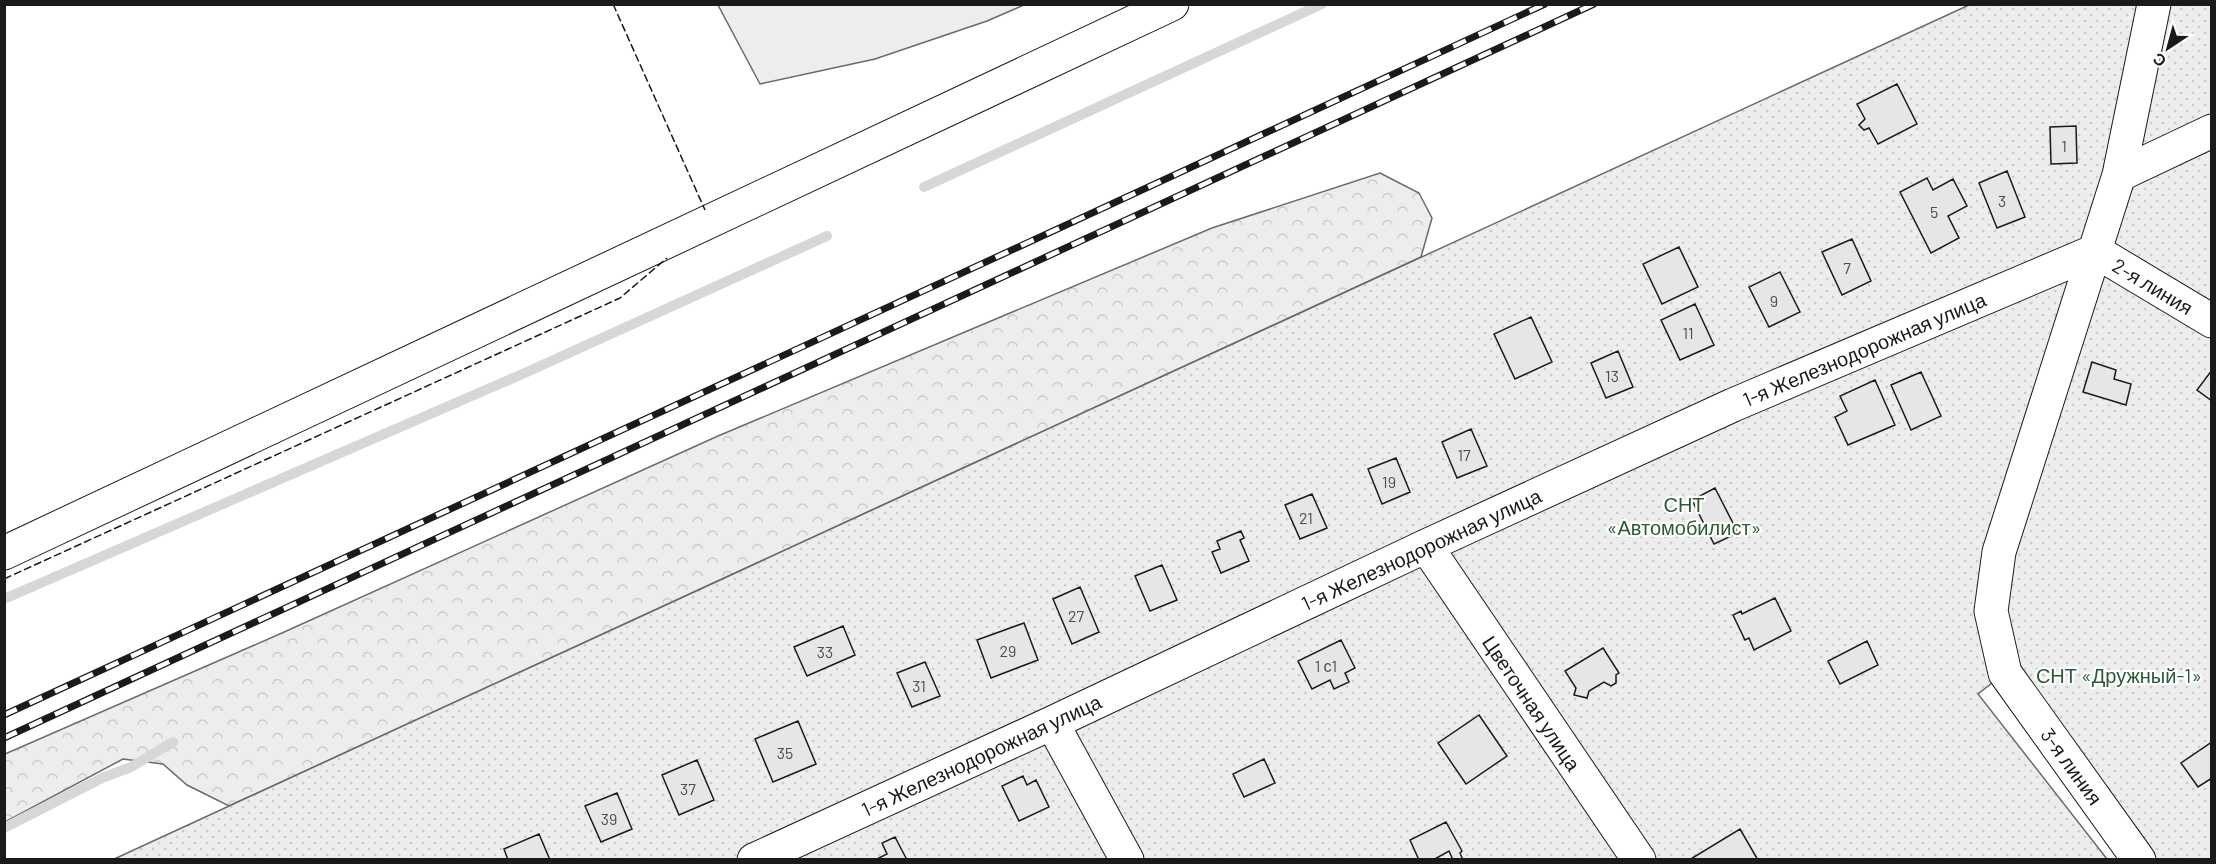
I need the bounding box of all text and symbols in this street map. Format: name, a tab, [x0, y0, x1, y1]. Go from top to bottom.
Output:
north arrow	[2138, 18, 2198, 78]
text: С	[2148, 49, 2169, 72]
house number: 1	[2061, 136, 2067, 155]
house number: 3	[1998, 191, 2006, 210]
house number: 5	[1930, 202, 1938, 221]
street label: 2-я линия	[2109, 253, 2197, 319]
house number: 7	[1843, 258, 1851, 277]
street label: 1-я Железнодорожная улица	[1739, 286, 1990, 411]
house number: 9	[1770, 291, 1778, 310]
house number: 11	[1682, 323, 1694, 342]
house number: 13	[1605, 366, 1619, 385]
house number: 17	[1457, 445, 1471, 464]
house number: 19	[1382, 472, 1396, 491]
street label: 1-я Железнодорожная улица	[1297, 482, 1546, 615]
park label: СНТ «Автомобилист»	[1607, 492, 1761, 539]
house number: 21	[1299, 508, 1313, 527]
house number: 27	[1068, 606, 1084, 625]
street label: Цветочная улица	[1478, 631, 1587, 776]
house number: 29	[1000, 641, 1016, 660]
house number: 33	[817, 642, 833, 661]
house number: 1 с1	[1315, 656, 1337, 675]
park label: СНТ «Дружный-1»	[2036, 663, 2202, 687]
house number: 31	[912, 676, 926, 695]
street label: 1-я Железнодорожная улица	[857, 688, 1106, 821]
street label: 3-я линия	[2036, 723, 2108, 809]
house number: 35	[777, 743, 793, 762]
house number: 37	[680, 779, 696, 798]
house number: 39	[601, 809, 617, 828]

